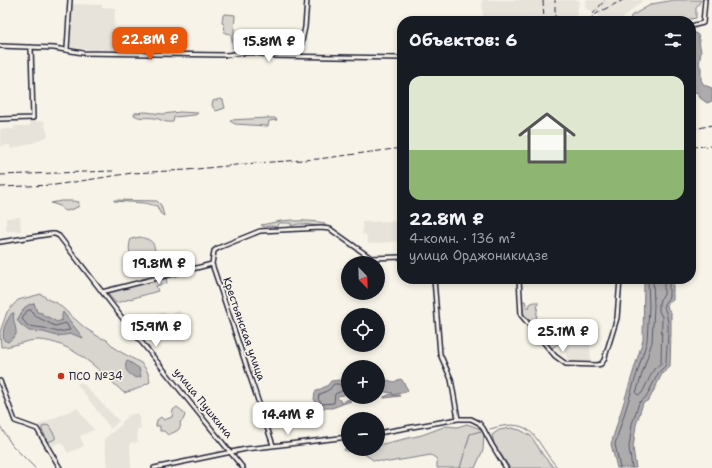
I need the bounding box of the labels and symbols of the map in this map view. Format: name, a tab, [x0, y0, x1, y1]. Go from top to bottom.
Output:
pin: 22.8M ₽	[113, 27, 187, 61]
pin: 15.8M ₽	[232, 29, 306, 63]
pin: 19.8M ₽	[122, 251, 196, 285]
north arrow	[341, 256, 385, 300]
street label: Крестьянская улица	[219, 275, 269, 383]
pin: 15.9M ₽	[119, 314, 193, 348]
pin: 25.1M ₽	[526, 319, 600, 353]
street label: улица Пушкина	[170, 365, 236, 441]
place label: ПСО №34	[69, 369, 123, 384]
marker: ПСО №34	[56, 371, 66, 381]
pin: 14.4M ₽	[251, 402, 325, 436]

